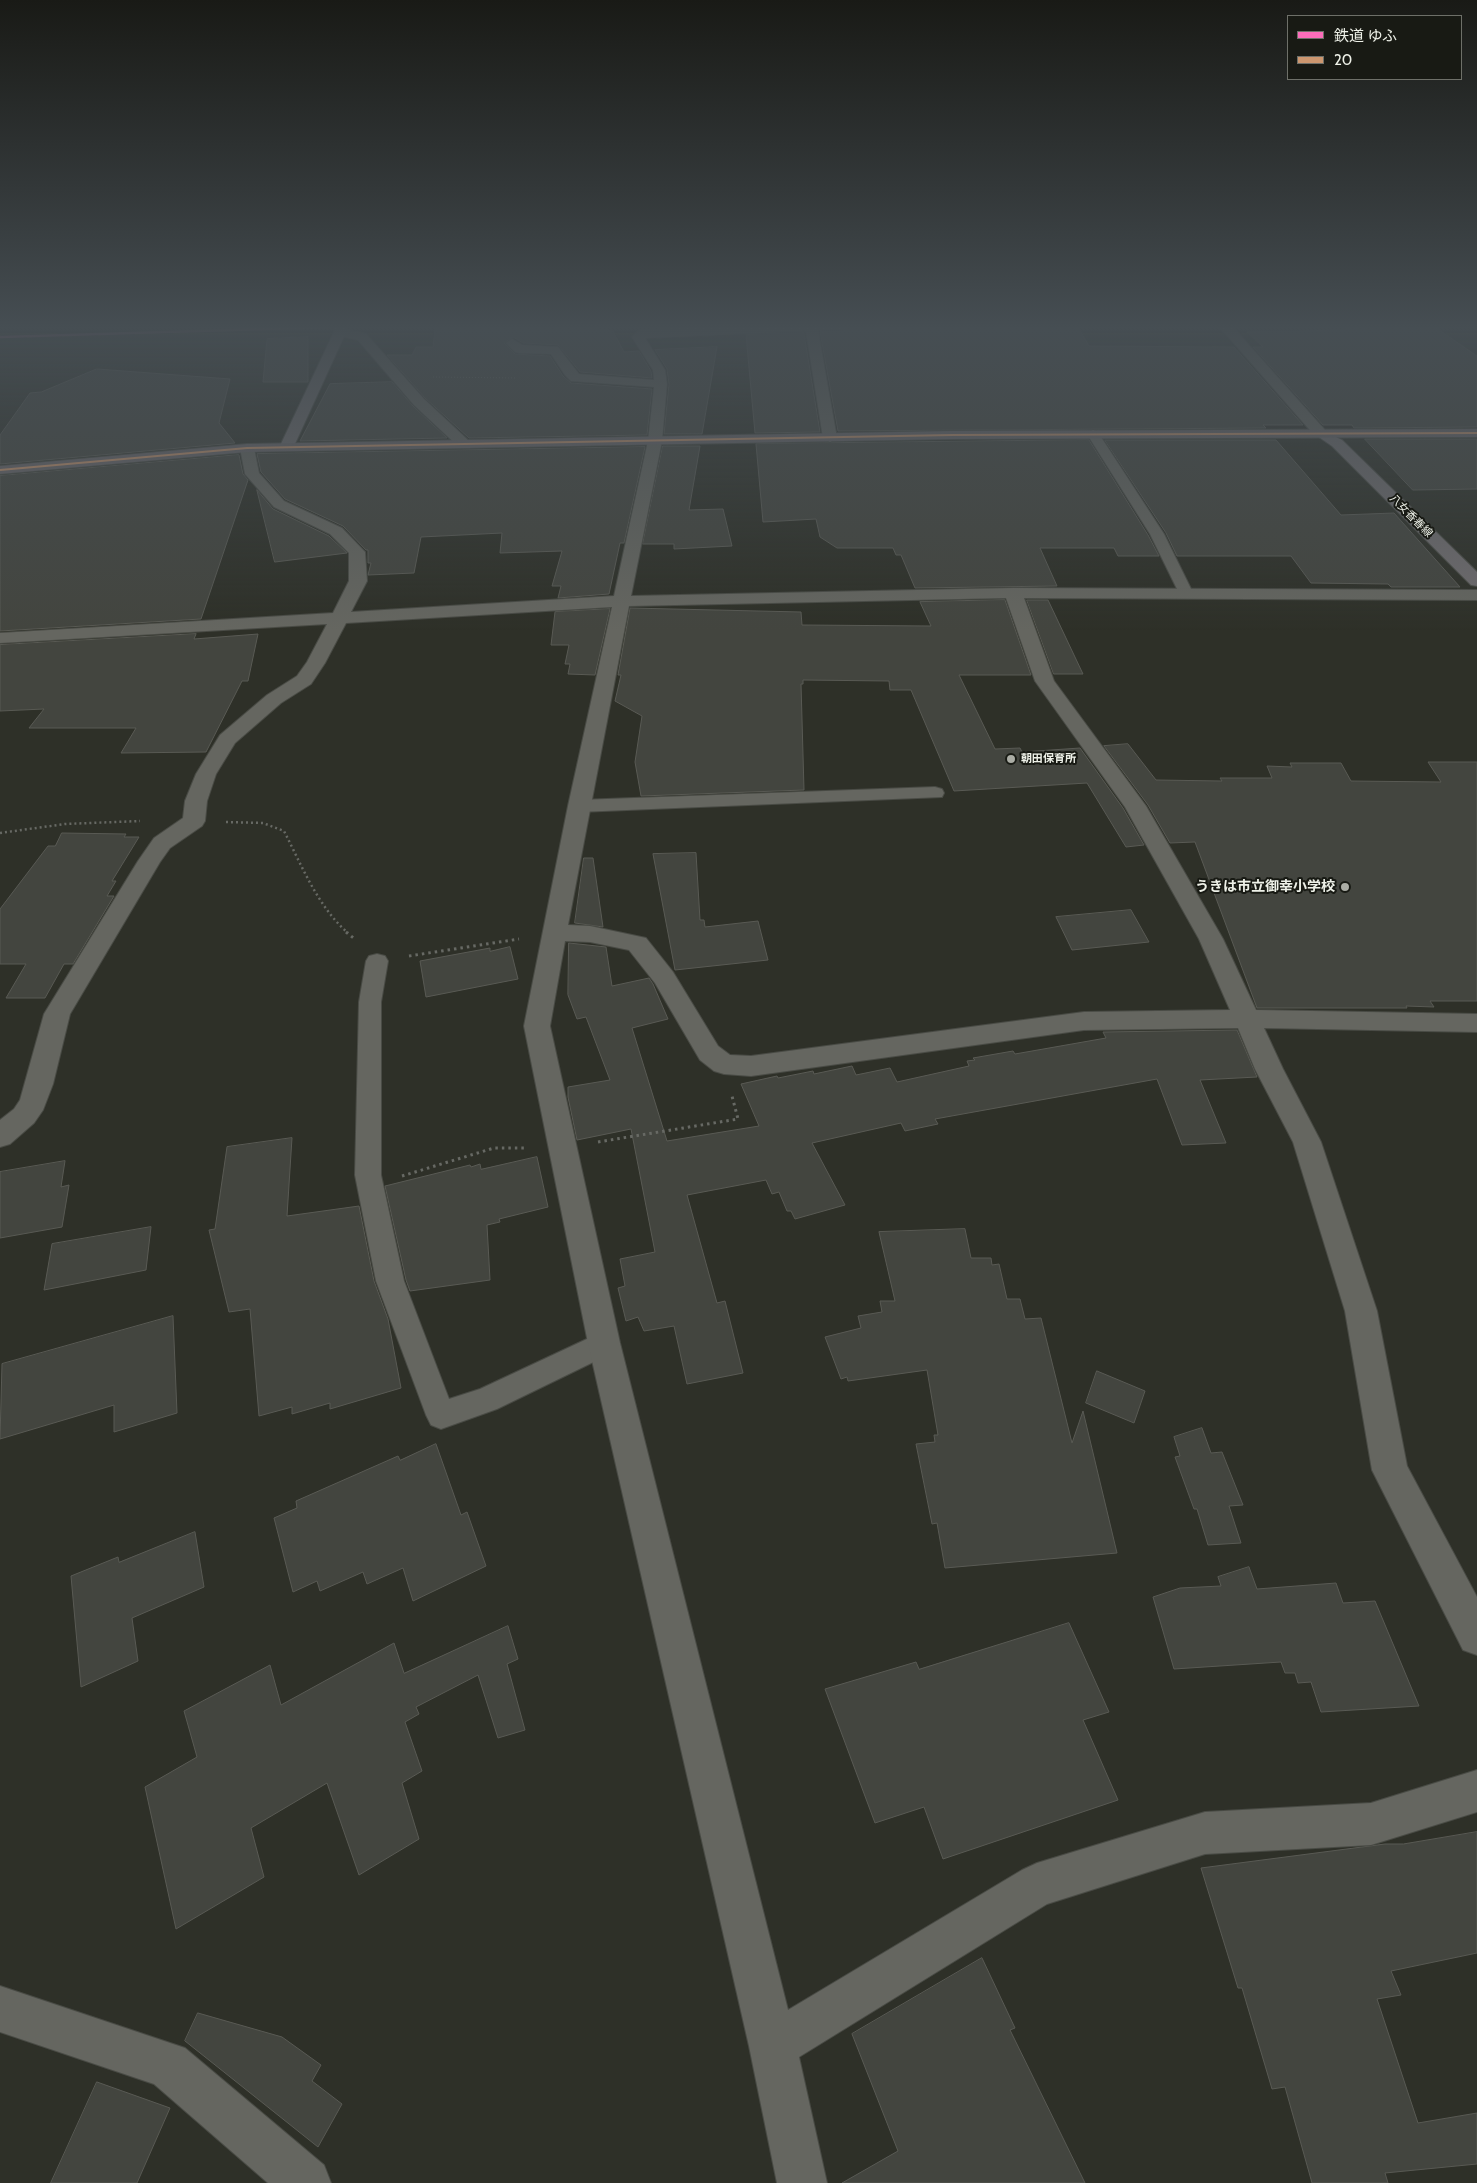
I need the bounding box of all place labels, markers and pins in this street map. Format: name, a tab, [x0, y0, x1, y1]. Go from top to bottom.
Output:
place label: 朝田保育所	[1021, 752, 1076, 766]
marker: 朝田保育所	[1005, 753, 1017, 765]
place label: うきは市立御幸小学校	[1195, 879, 1335, 895]
marker: うきは市立御幸小学校	[1339, 881, 1351, 893]

